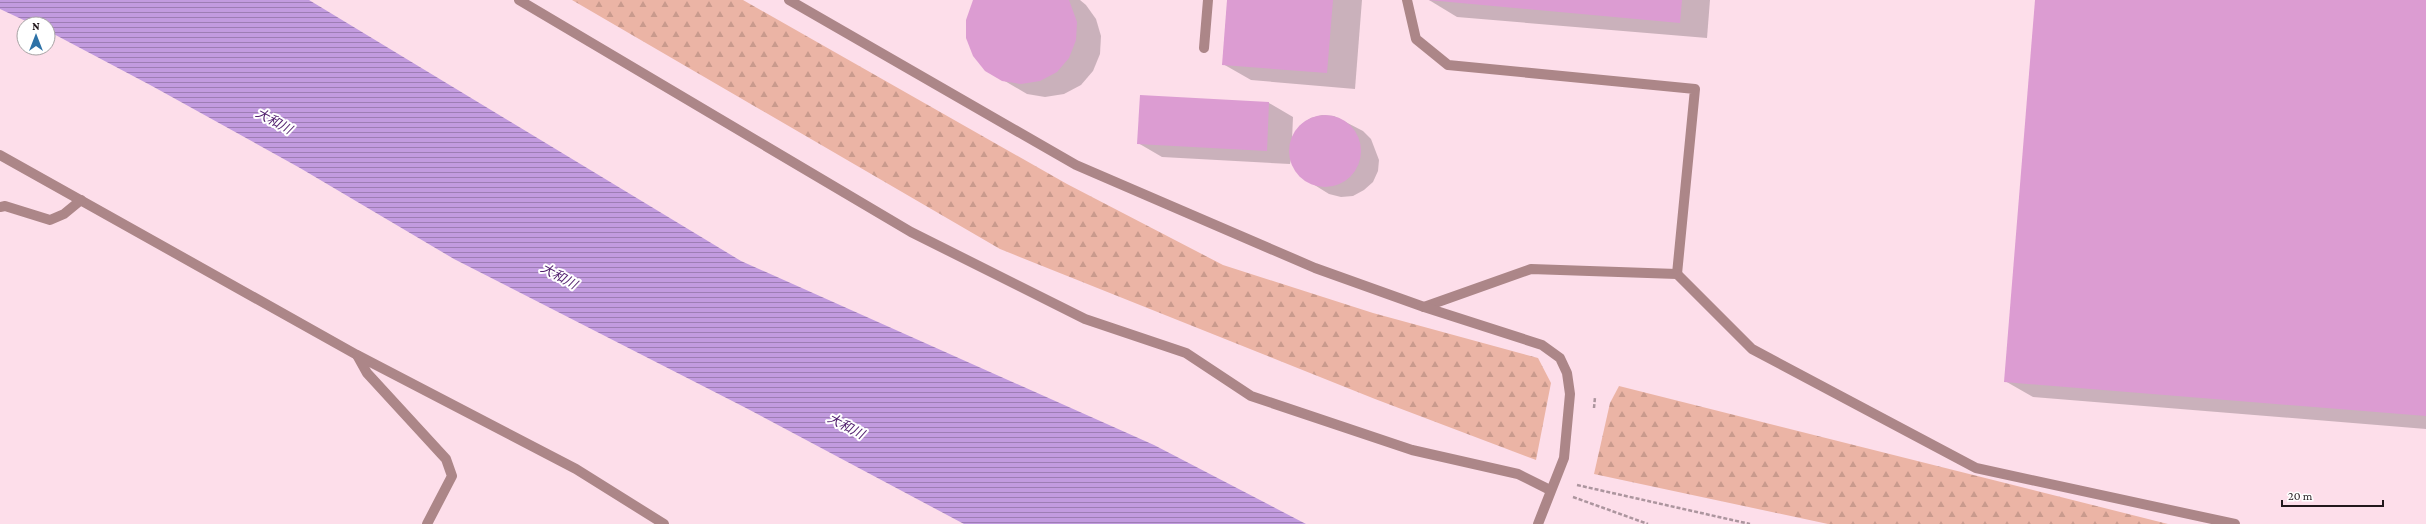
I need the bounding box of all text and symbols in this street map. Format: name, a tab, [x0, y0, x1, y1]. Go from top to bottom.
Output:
north arrow	[16, 16, 56, 56]
text: N	[32, 20, 40, 32]
water label: 大和川	[253, 105, 296, 138]
water label: 大和川	[538, 260, 581, 293]
water label: 大和川	[825, 410, 868, 443]
scale bar	[2282, 482, 2383, 508]
text: 20 m	[2288, 489, 2313, 503]

